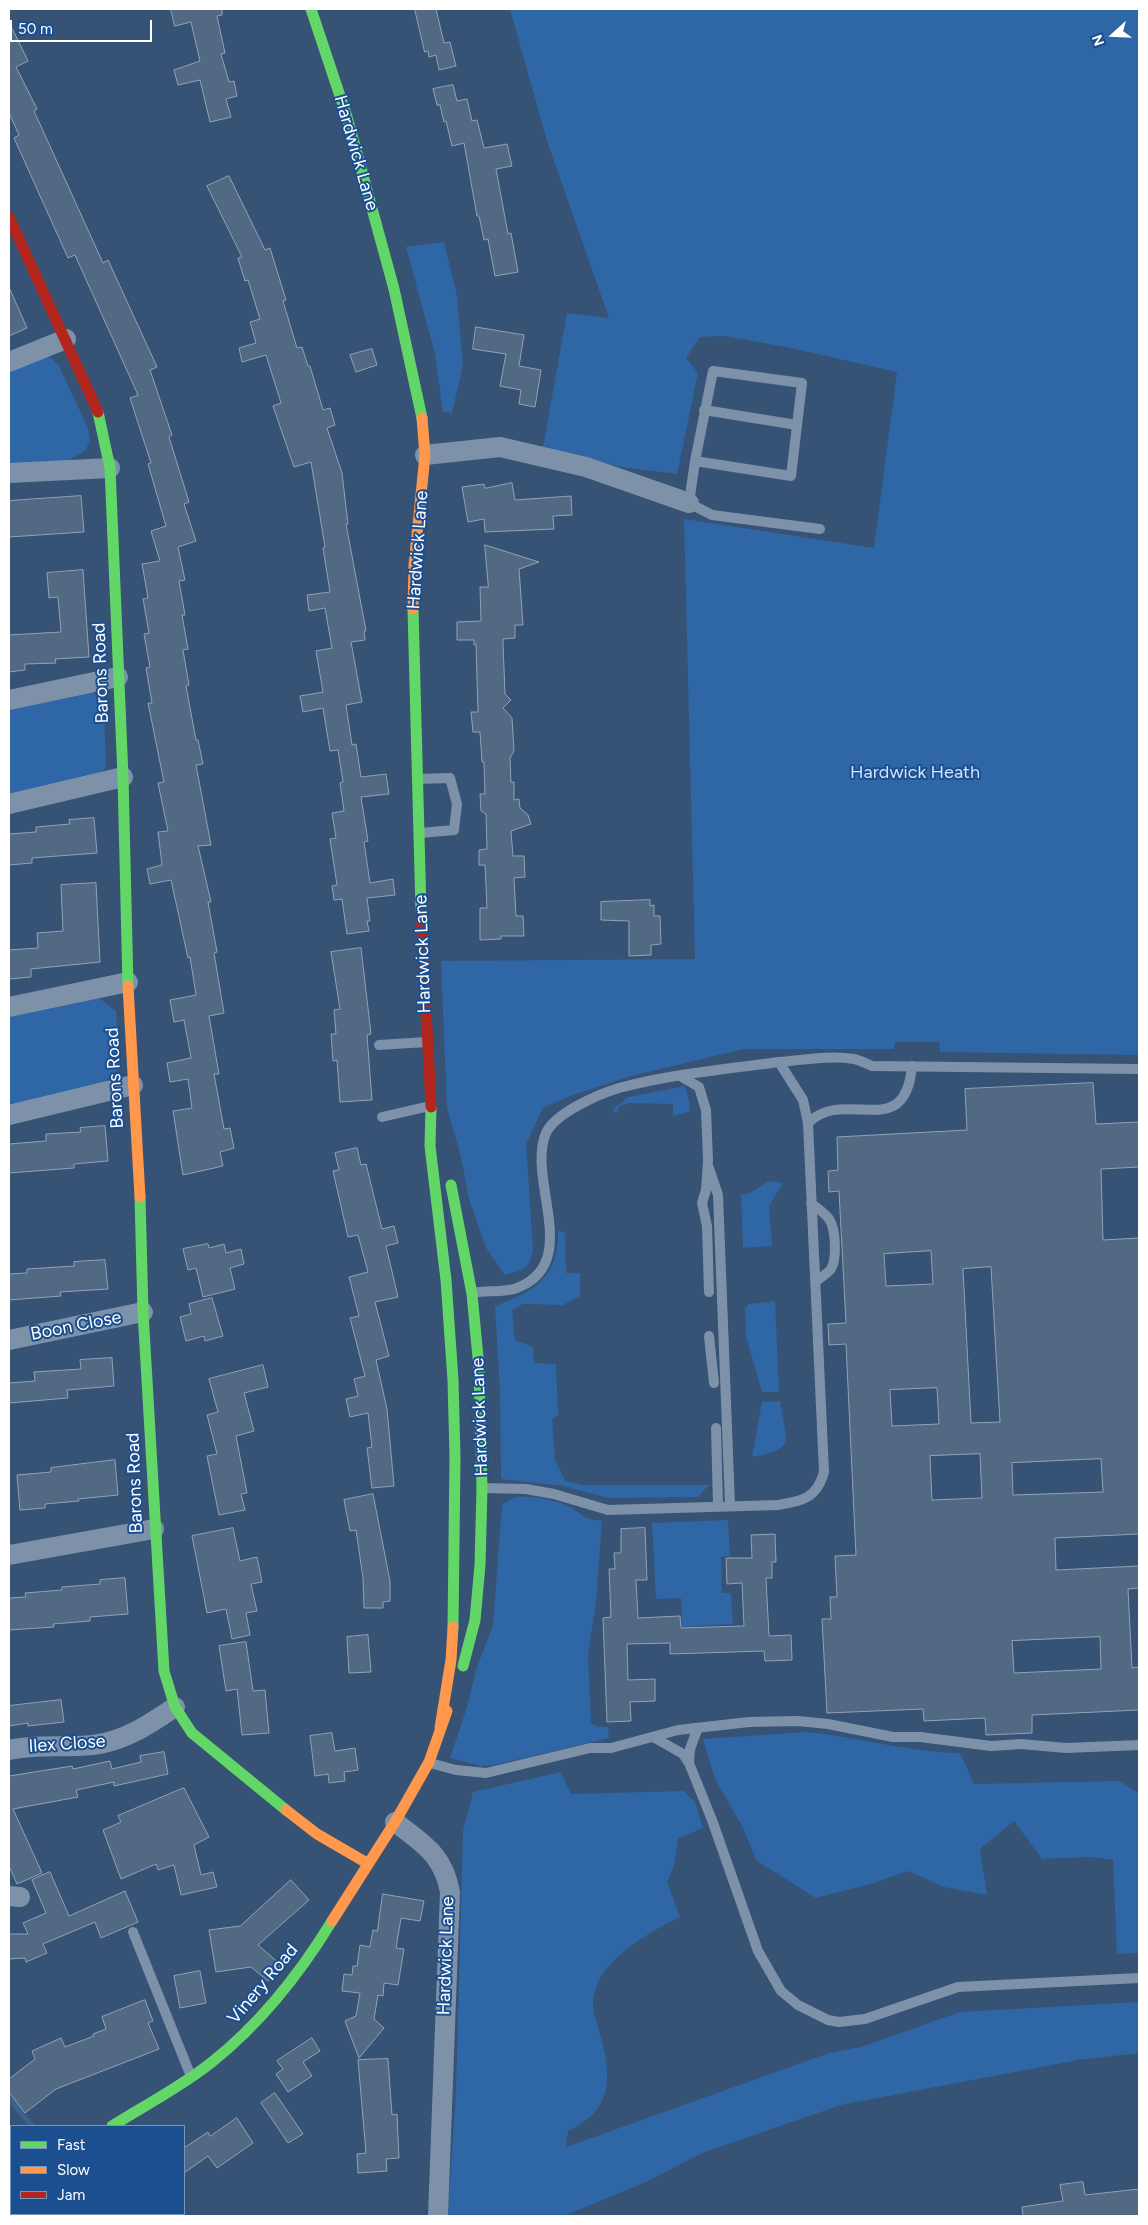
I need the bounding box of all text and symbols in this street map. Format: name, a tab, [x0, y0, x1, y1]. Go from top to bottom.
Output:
scale bar	[12, 10, 155, 42]
north arrow	[1088, 10, 1138, 60]
text: 50 m	[18, 20, 53, 38]
text: N	[1089, 32, 1108, 48]
street label: Hardwick Lane	[329, 93, 383, 213]
street label: Hardwick Lane	[403, 490, 433, 610]
street label: Barons Road	[88, 622, 114, 724]
park label: Hardwick Heath	[850, 762, 980, 784]
street label: Hardwick Lane	[410, 894, 436, 1014]
street label: Barons Road	[102, 1027, 128, 1129]
street label: Boon Close	[29, 1307, 123, 1345]
street label: Hardwick Lane	[467, 1357, 493, 1477]
street label: Barons Road	[122, 1432, 148, 1534]
street label: Ilex Close	[28, 1731, 106, 1757]
street label: Hardwick Lane	[433, 1896, 459, 2016]
street label: Vinery Road	[223, 1940, 303, 2028]
legend	[10, 2125, 185, 2215]
text: Fast	[57, 2136, 85, 2154]
text: Slow	[57, 2161, 90, 2179]
text: Jam	[57, 2186, 85, 2204]

